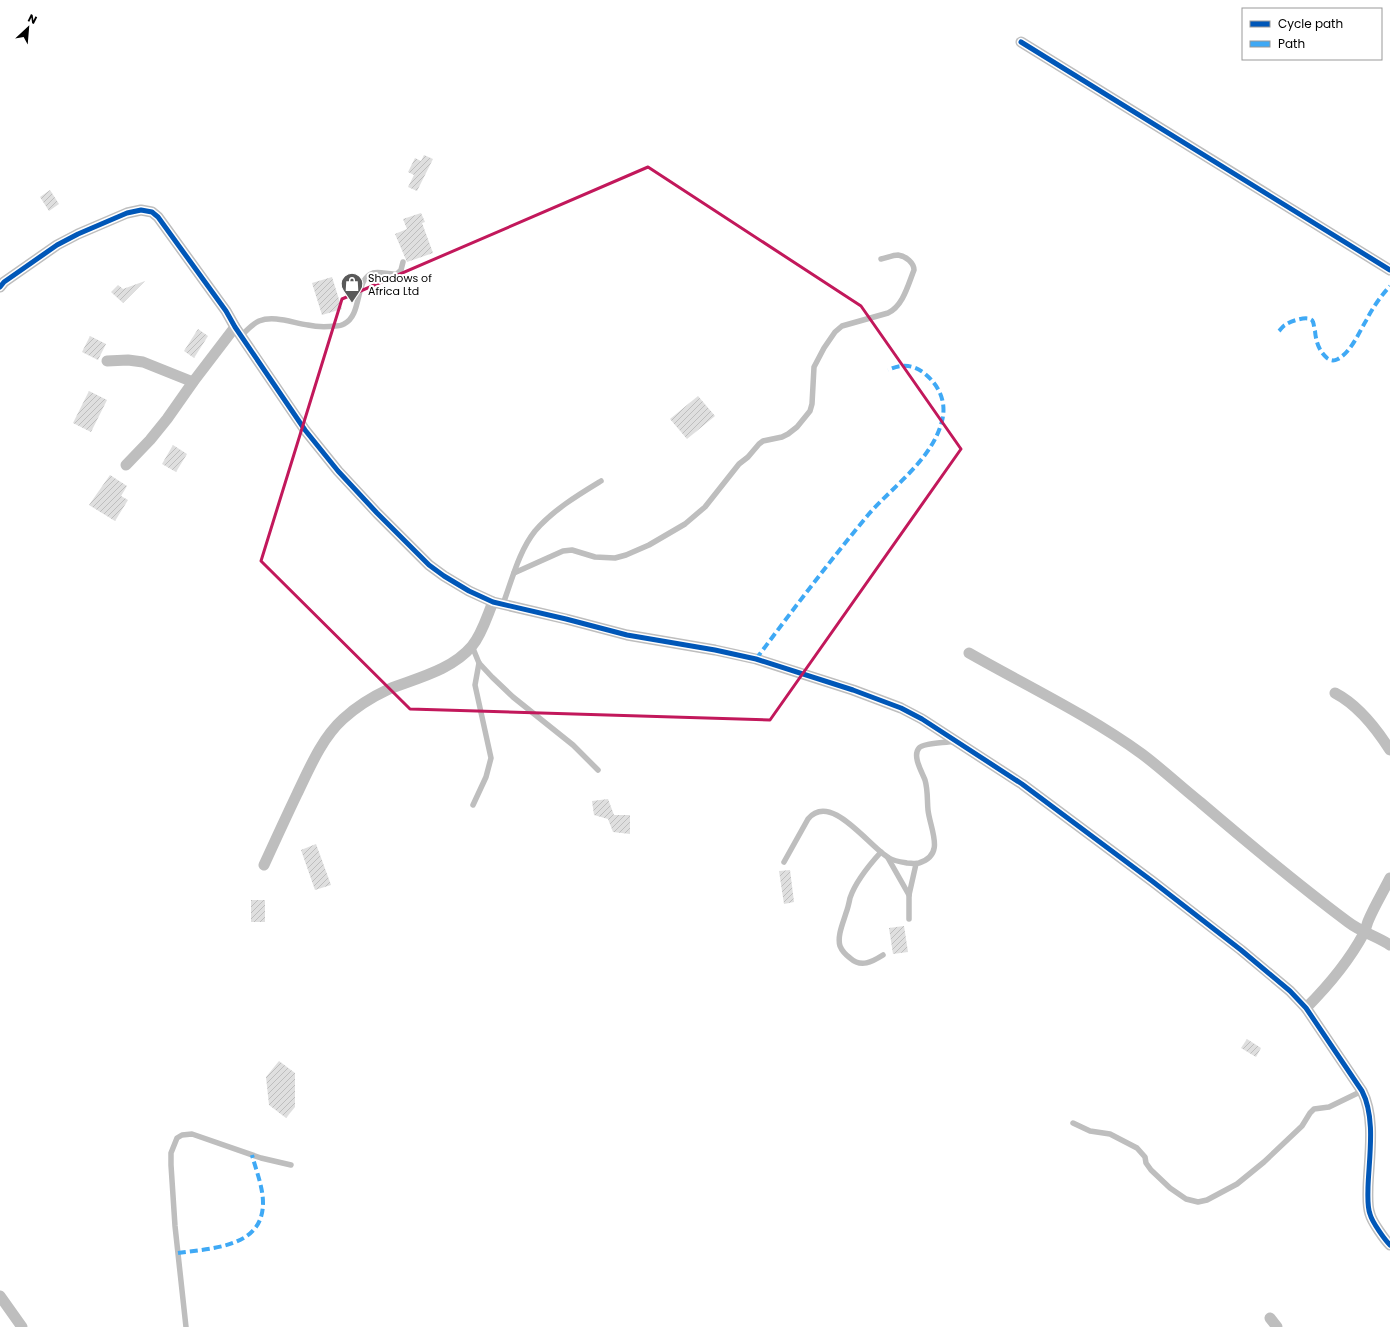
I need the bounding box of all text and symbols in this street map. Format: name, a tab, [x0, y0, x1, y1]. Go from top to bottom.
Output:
north arrow	[8, 8, 48, 48]
legend	[1242, 8, 1382, 60]
text: N	[25, 10, 40, 28]
text: Cycle path	[1278, 15, 1343, 32]
text: Path	[1278, 35, 1305, 52]
place label: Shadows of Africa Ltd	[368, 270, 432, 299]
shop icon: Shadows of Africa Ltd	[339, 271, 365, 304]

